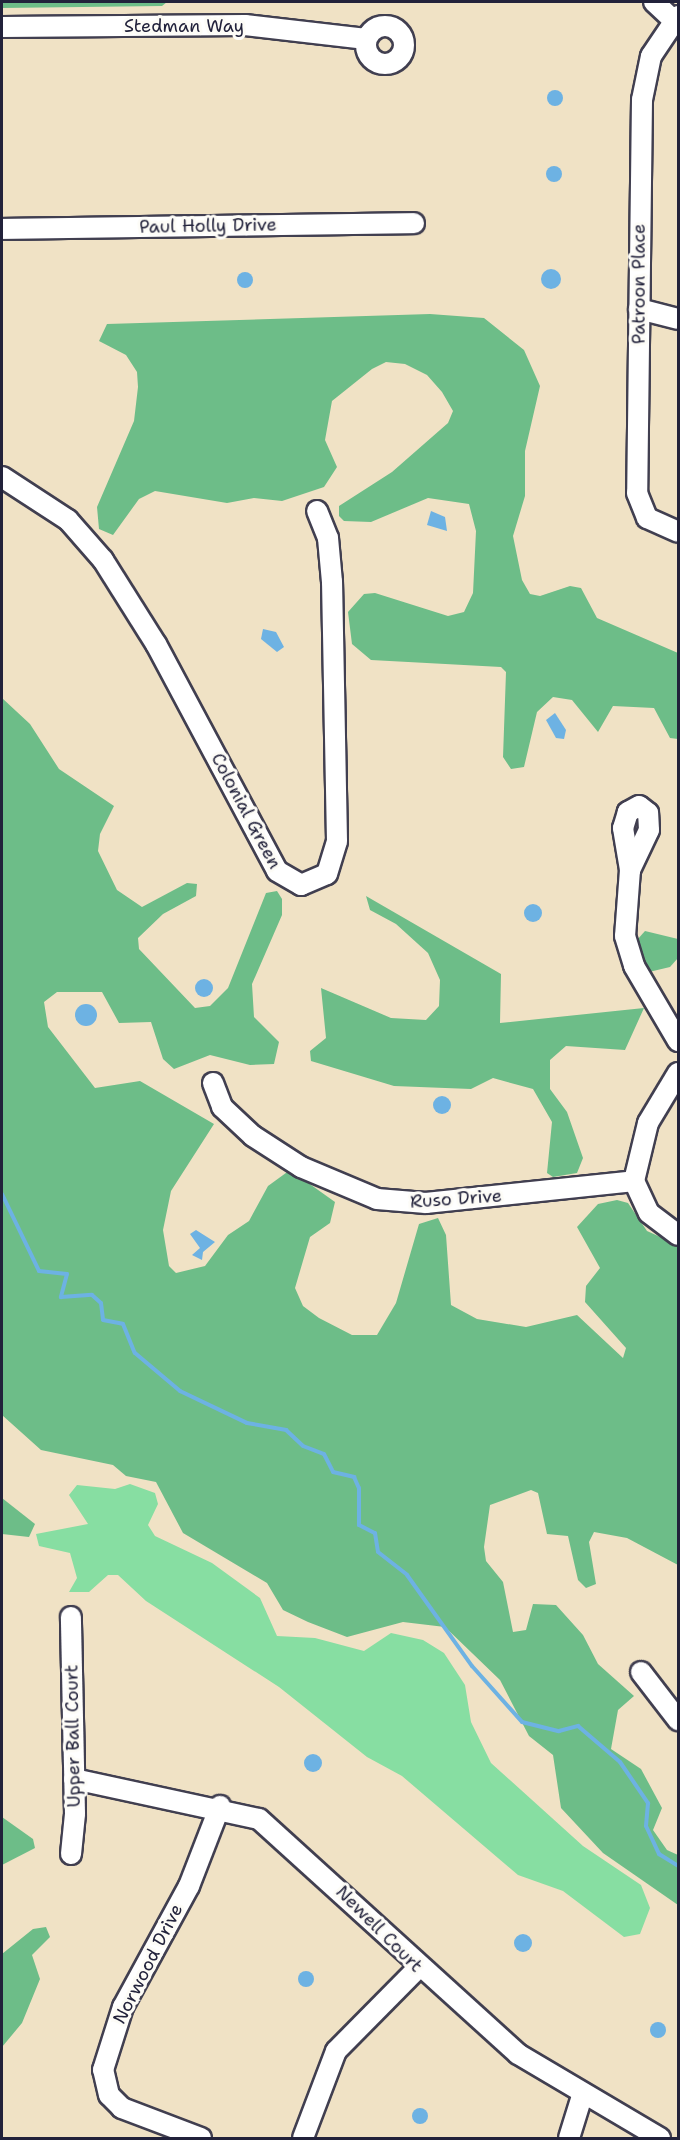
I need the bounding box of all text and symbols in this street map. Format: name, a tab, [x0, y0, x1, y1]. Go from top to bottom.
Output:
street label: Stedman Way	[124, 15, 244, 37]
street label: Paul Holly Drive	[139, 214, 277, 238]
street label: Patroon Place	[628, 224, 650, 344]
street label: Colonial Green	[206, 749, 286, 873]
street label: Ruso Drive	[409, 1185, 503, 1213]
street label: Upper Ball Court	[61, 1664, 85, 1808]
street label: Newell Court	[331, 1881, 427, 1977]
street label: Norwood Drive	[109, 1900, 187, 2028]

